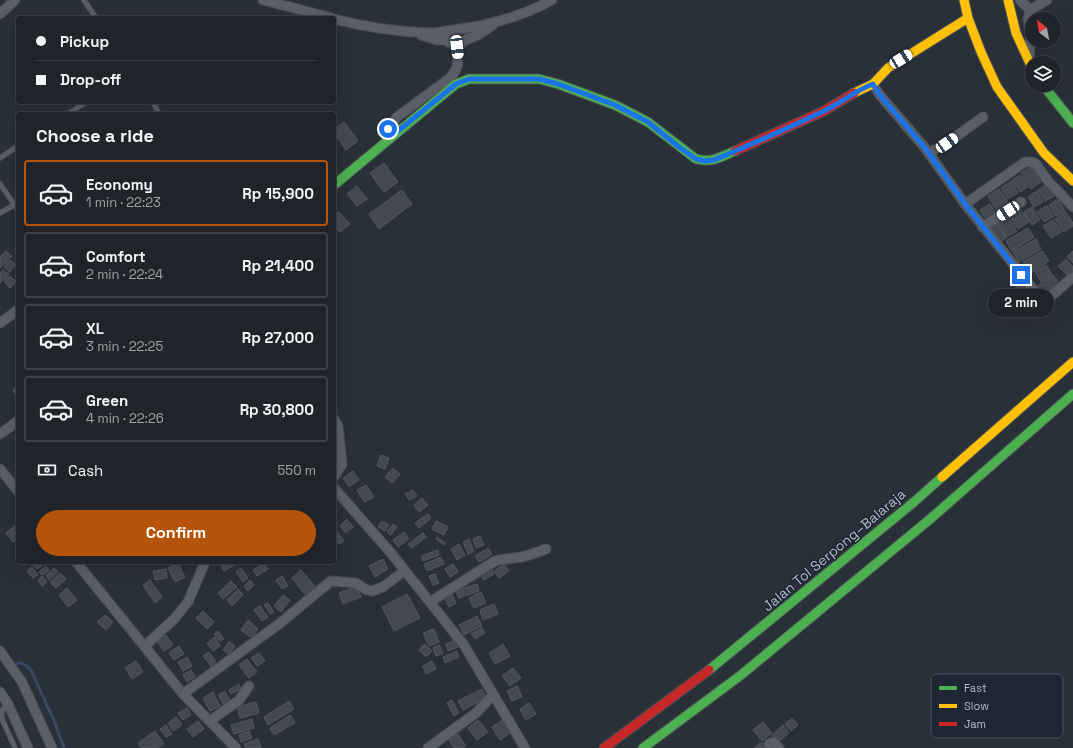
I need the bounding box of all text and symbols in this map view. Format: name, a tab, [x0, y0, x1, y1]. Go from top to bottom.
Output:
north arrow	[1025, 12, 1061, 48]
map controls	[1025, 12, 1061, 92]
text: Pickup	[60, 32, 109, 51]
car	[450, 34, 464, 60]
car	[888, 48, 914, 70]
button: layers	[1025, 56, 1061, 92]
text: Drop-off	[60, 70, 121, 89]
route start	[379, 120, 397, 138]
text: Choose a ride	[36, 124, 154, 147]
car	[934, 131, 960, 155]
icon: car	[38, 175, 74, 211]
text: Economy	[86, 175, 153, 194]
text: Rp 15,900	[242, 184, 314, 203]
text: 1 min · 22:23	[86, 194, 161, 211]
car	[995, 199, 1021, 223]
icon: car	[38, 247, 74, 283]
text: Comfort	[86, 247, 146, 266]
text: Rp 21,400	[242, 256, 314, 275]
text: 2 min · 22:24	[86, 266, 163, 283]
route end	[1012, 266, 1030, 284]
callout: 2 min	[988, 289, 1054, 317]
text: 2 min	[1004, 294, 1038, 311]
icon: car	[38, 319, 74, 355]
text: XL	[86, 319, 104, 338]
text: Rp 27,000	[242, 328, 314, 347]
text: 3 min · 22:25	[86, 338, 163, 355]
icon: car	[38, 391, 74, 427]
text: Green	[86, 391, 128, 410]
text: Rp 30,800	[240, 400, 314, 419]
text: 4 min · 22:26	[86, 410, 164, 427]
icon: cash	[36, 459, 58, 481]
text: Cash	[68, 461, 103, 480]
text: 550 m	[278, 462, 316, 479]
street label: Jalan Tol Serpong–Balaraja	[759, 485, 909, 615]
button: Confirm	[36, 510, 316, 556]
legend	[931, 674, 1063, 738]
text: Fast	[964, 681, 987, 695]
text: Slow	[964, 699, 989, 713]
text: Jam	[964, 717, 986, 731]

